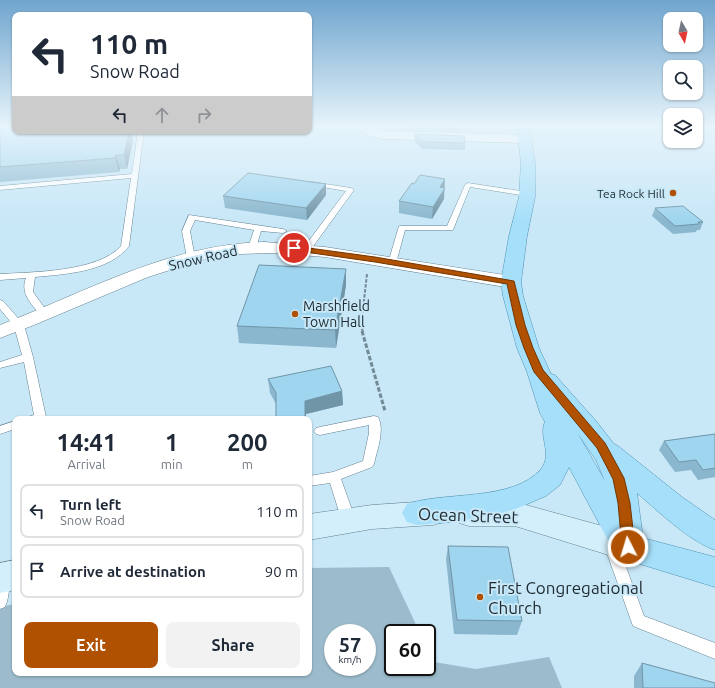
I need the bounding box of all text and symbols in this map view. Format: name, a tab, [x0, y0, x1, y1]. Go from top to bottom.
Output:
north arrow	[663, 12, 703, 52]
map controls	[663, 12, 703, 148]
icon: left	[24, 28, 76, 80]
text: 110 m	[90, 28, 168, 59]
button: search	[663, 60, 703, 100]
text: Snow Road	[90, 61, 180, 81]
icon: left	[109, 104, 131, 126]
icon: ahead	[151, 104, 173, 126]
icon: right	[193, 104, 215, 126]
button: layers	[663, 108, 703, 148]
place label: Tea Rock Hill	[597, 187, 665, 200]
marker: Tea Rock Hill	[668, 188, 678, 198]
pin	[277, 231, 311, 265]
icon: arrive	[283, 237, 305, 259]
street label: Snow Road	[167, 242, 239, 274]
place label: Marshfield Town Hall	[303, 298, 370, 330]
marker: Marshfield Town Hall	[290, 309, 300, 319]
text: 14:41	[56, 429, 116, 456]
text: 1	[165, 429, 178, 456]
text: 200	[227, 429, 268, 456]
text: Arrival	[67, 457, 105, 471]
text: min	[161, 457, 183, 471]
text: m	[242, 457, 253, 471]
text: Turn left	[60, 496, 121, 513]
icon: left	[26, 500, 48, 522]
text: 110 m	[256, 503, 298, 520]
street label: Ocean Street	[418, 504, 519, 526]
text: Snow Road	[60, 513, 125, 527]
position arrow	[607, 526, 649, 568]
icon: arrive	[26, 560, 48, 582]
text: Arrive at destination	[60, 563, 206, 580]
text: 90 m	[265, 563, 298, 580]
place label: First Congregational Church	[488, 578, 643, 617]
marker: First Congregational Church	[475, 592, 485, 602]
button: Exit	[24, 622, 158, 668]
button: Share	[166, 622, 300, 668]
speed limit sign: 60	[384, 624, 436, 676]
text: 57	[339, 633, 361, 656]
text: km/h	[338, 654, 362, 665]

